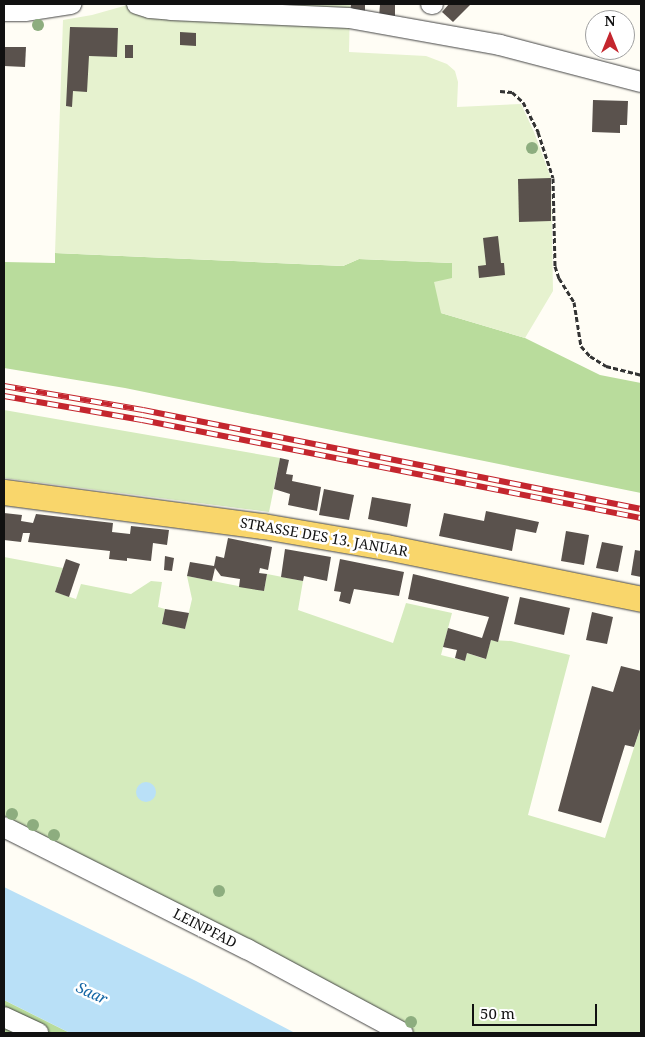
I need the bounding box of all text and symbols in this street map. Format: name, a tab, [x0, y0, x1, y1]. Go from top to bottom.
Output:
north arrow	[585, 10, 635, 60]
text: N	[604, 11, 616, 30]
street label: STRASSE DES 13. JANUAR	[239, 514, 409, 560]
street label: LEINPFAD	[170, 905, 240, 951]
water label: Saar	[73, 978, 111, 1008]
scale bar	[475, 994, 600, 1026]
text: 50 m	[480, 1003, 515, 1023]

